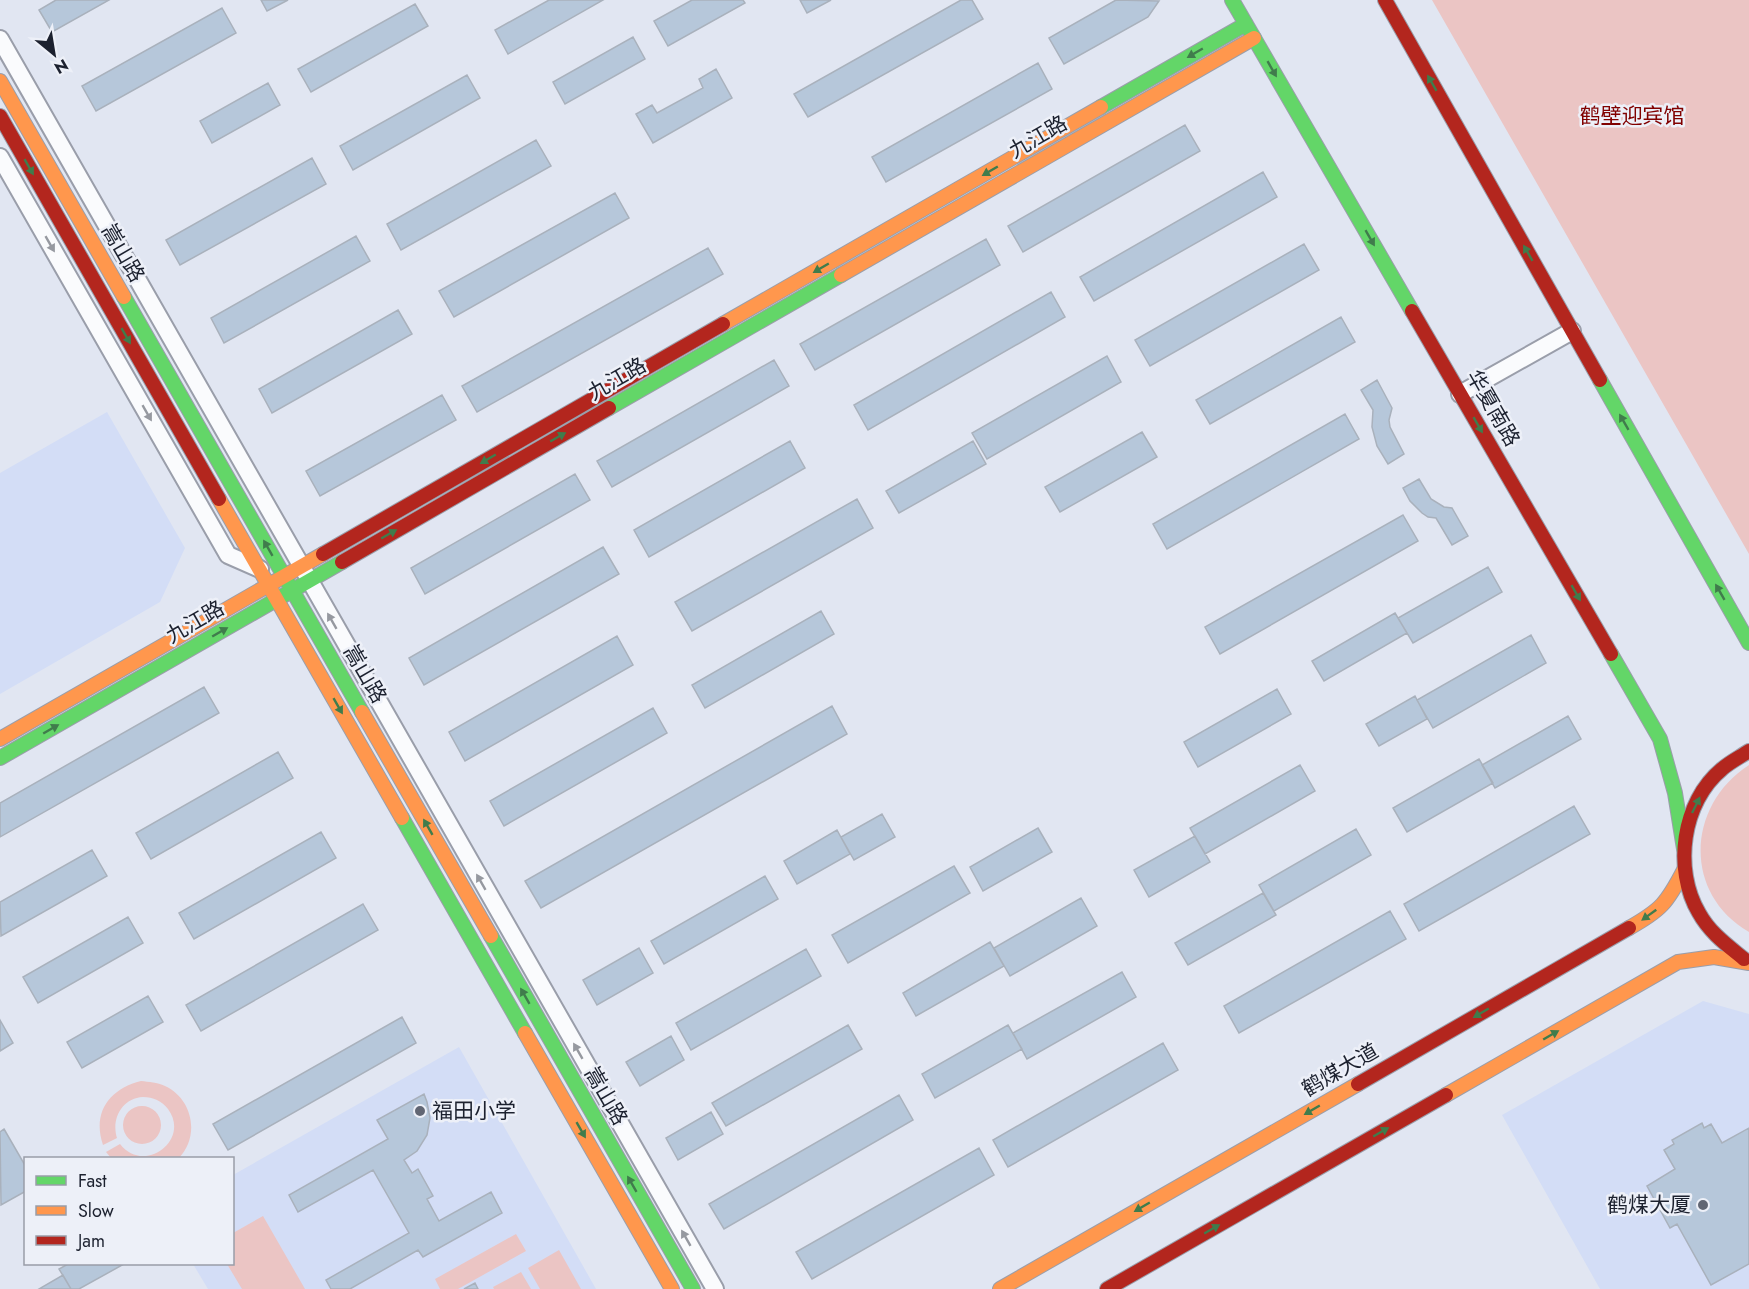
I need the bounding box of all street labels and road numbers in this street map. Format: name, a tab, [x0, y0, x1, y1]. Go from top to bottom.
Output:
street label: 九江路	[1003, 108, 1073, 166]
street label: 嵩山路	[94, 218, 152, 288]
street label: 九江路	[582, 350, 652, 408]
street label: 华夏南路	[1459, 364, 1527, 452]
street label: 九江路	[160, 593, 230, 651]
street label: 嵩山路	[336, 639, 394, 709]
street label: 鹤煤大道	[1296, 1036, 1384, 1104]
street label: 嵩山路	[577, 1061, 635, 1131]

